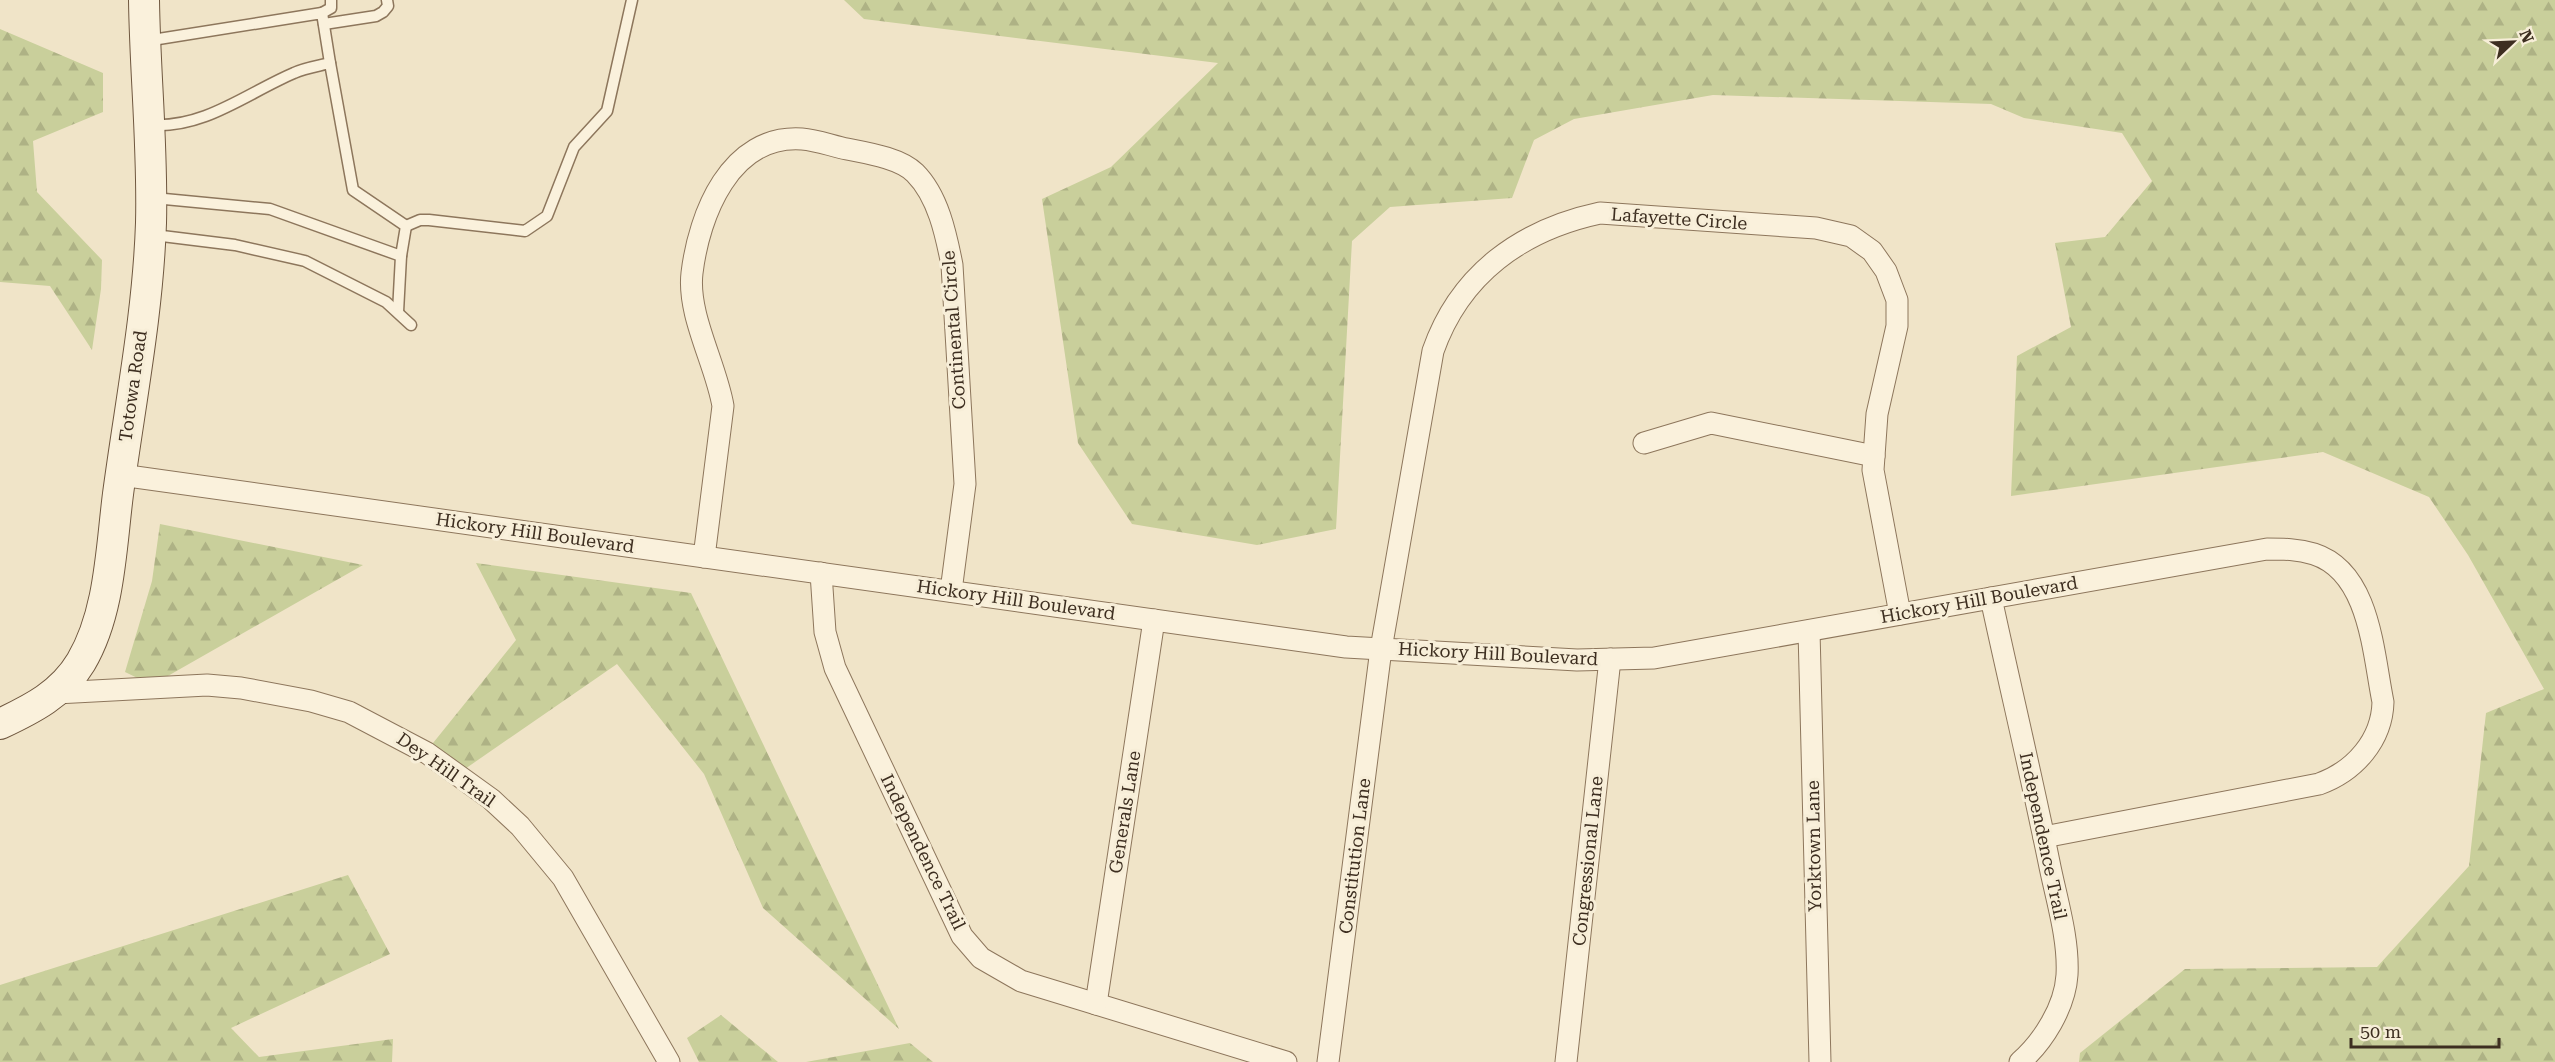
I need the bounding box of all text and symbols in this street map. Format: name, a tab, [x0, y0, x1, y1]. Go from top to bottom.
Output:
north arrow	[2483, 12, 2543, 72]
text: N	[2515, 27, 2538, 46]
street label: Lafayette Circle	[1610, 203, 1748, 234]
street label: Continental Circle	[937, 250, 970, 410]
street label: Totowa Road	[114, 328, 151, 443]
street label: Hickory Hill Boulevard	[434, 508, 636, 557]
street label: Hickory Hill Boulevard	[1878, 572, 2080, 627]
street label: Hickory Hill Boulevard	[915, 575, 1117, 624]
street label: Hickory Hill Boulevard	[1397, 638, 1599, 669]
street label: Dey Hill Trail	[393, 728, 500, 812]
street label: Generals Lane	[1104, 749, 1145, 875]
street label: Independence Trail	[2015, 750, 2072, 922]
street label: Independence Trail	[877, 770, 970, 933]
street label: Congressional Lane	[1568, 775, 1607, 947]
street label: Constitution Lane	[1335, 777, 1374, 935]
street label: Yorktown Lane	[1802, 780, 1825, 912]
scale bar	[2351, 1011, 2500, 1049]
text: 50 m	[2360, 1021, 2401, 1042]

